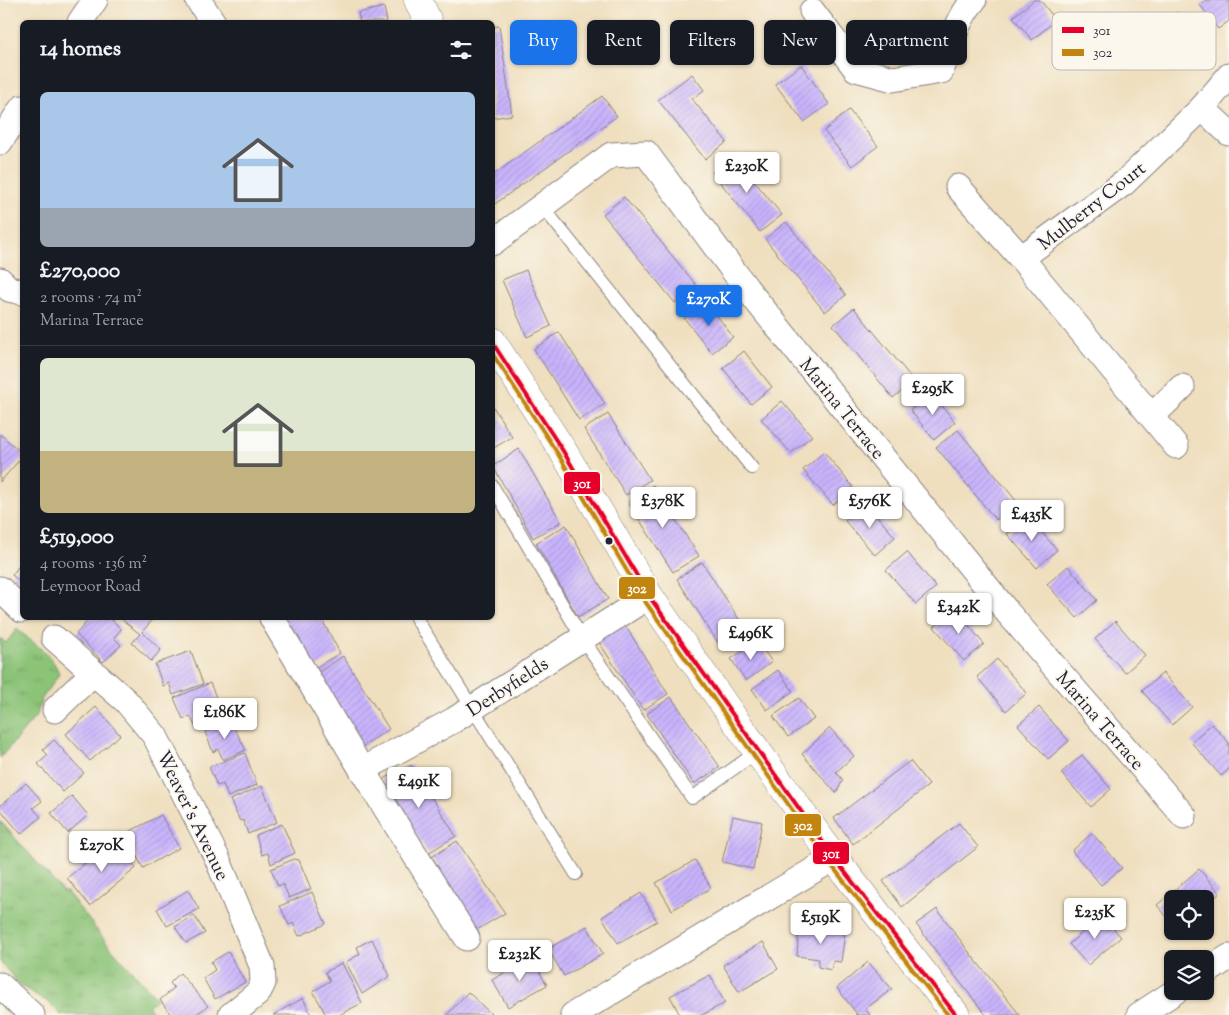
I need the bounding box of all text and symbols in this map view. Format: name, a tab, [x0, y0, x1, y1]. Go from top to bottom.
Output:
legend	[1052, 12, 1216, 70]
chip: Buy	[510, 20, 577, 65]
chip: Rent	[587, 20, 660, 65]
chip: Filters	[670, 20, 754, 65]
chip: New	[764, 20, 836, 65]
chip: Apartment	[846, 20, 967, 65]
text: 301	[1093, 22, 1111, 42]
text: 14 homes	[40, 35, 121, 65]
icon: filters	[447, 36, 475, 64]
text: 302	[1093, 44, 1113, 64]
icon: home	[213, 125, 303, 215]
pin: £230K	[712, 152, 782, 194]
text: £230K	[726, 156, 768, 179]
street label: Mulberry Court	[1033, 156, 1153, 258]
text: £270,000	[40, 257, 120, 287]
pin: £270K	[674, 284, 744, 327]
text: 2 rooms · 74 m²	[40, 287, 142, 310]
text: £270K	[687, 289, 731, 312]
text: Marina Terrace	[40, 310, 144, 333]
street label: Marina Terrace	[792, 353, 890, 466]
pin: £295K	[898, 374, 968, 416]
text: £295K	[912, 378, 954, 401]
icon: home	[213, 390, 303, 480]
line badge: 301	[563, 471, 601, 495]
text: 301	[573, 475, 591, 495]
pin: £378K	[628, 486, 698, 529]
pin: £576K	[835, 486, 905, 529]
text: £378K	[642, 491, 684, 514]
text: £576K	[849, 491, 891, 514]
pin: £435K	[997, 500, 1067, 542]
text: £435K	[1012, 504, 1052, 527]
text: £519,000	[40, 523, 114, 553]
unlabelled marker	[604, 536, 614, 546]
text: 4 rooms · 136 m²	[40, 553, 147, 576]
text: Leymoor Road	[40, 576, 141, 599]
line badge: 302	[618, 576, 656, 600]
text: 302	[627, 580, 647, 600]
pin: £342K	[924, 592, 994, 635]
text: £342K	[938, 597, 980, 620]
pin: £496K	[716, 618, 786, 661]
text: £496K	[729, 623, 773, 646]
street label: Derbyfields	[462, 652, 555, 725]
street label: Marina Terrace	[1049, 666, 1150, 777]
pin: £186K	[190, 698, 260, 740]
text: £186K	[204, 702, 246, 725]
street label: Weaver's Avenue	[149, 747, 235, 886]
pin: £491K	[384, 766, 454, 809]
text: £491K	[398, 771, 440, 794]
line badge: 302	[784, 813, 822, 837]
text: 302	[793, 817, 813, 837]
pin: £270K	[67, 830, 137, 873]
text: £270K	[80, 835, 124, 858]
line badge: 301	[812, 841, 850, 865]
text: 301	[822, 845, 840, 865]
map controls	[1164, 890, 1214, 1000]
button: locate	[1164, 890, 1214, 940]
pin: £235K	[1060, 898, 1130, 940]
pin: £519K	[786, 902, 856, 945]
text: £235K	[1075, 902, 1115, 925]
text: £519K	[801, 907, 841, 930]
pin: £232K	[485, 940, 555, 982]
text: £232K	[499, 944, 541, 967]
button: layers	[1164, 950, 1214, 1000]

